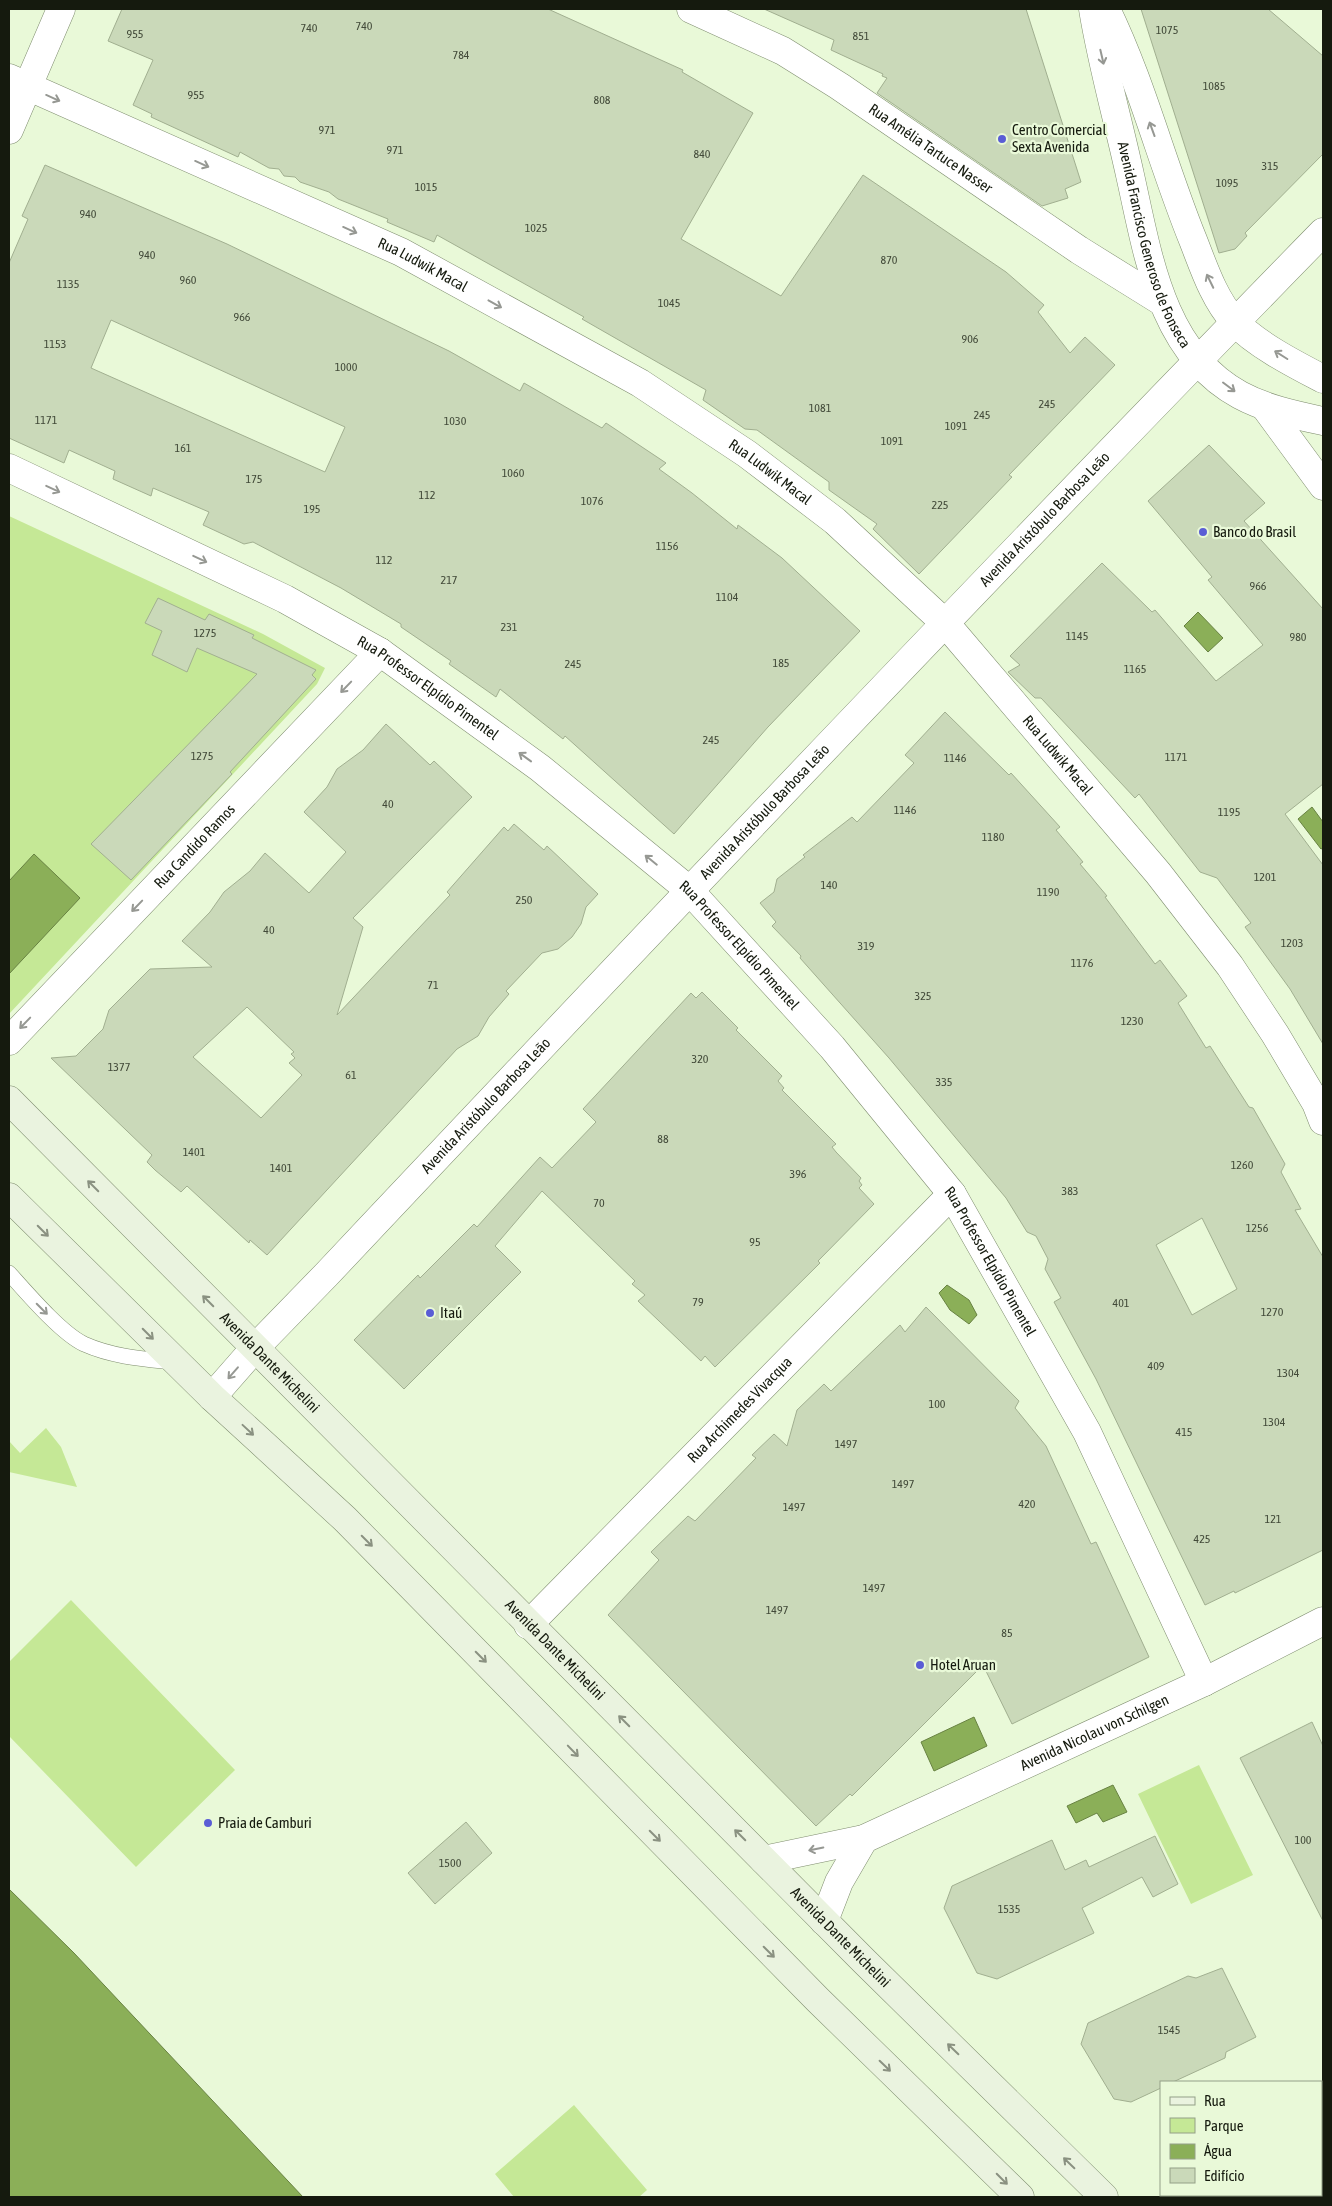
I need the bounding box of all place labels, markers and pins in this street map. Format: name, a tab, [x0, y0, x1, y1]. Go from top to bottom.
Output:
place label: Centro Comercial Sexta Avenida	[1012, 121, 1106, 155]
marker: Centro Comercial Sexta Avenida	[996, 133, 1008, 145]
place label: Banco do Brasil	[1213, 523, 1296, 540]
marker: Banco do Brasil	[1197, 526, 1209, 538]
place label: Itaú	[440, 1304, 462, 1321]
marker: Itaú	[424, 1307, 436, 1319]
place label: Hotel Aruan	[930, 1656, 996, 1673]
marker: Hotel Aruan	[914, 1659, 926, 1671]
place label: Praia de Camburi	[218, 1814, 312, 1831]
marker: Praia de Camburi	[202, 1817, 214, 1829]

